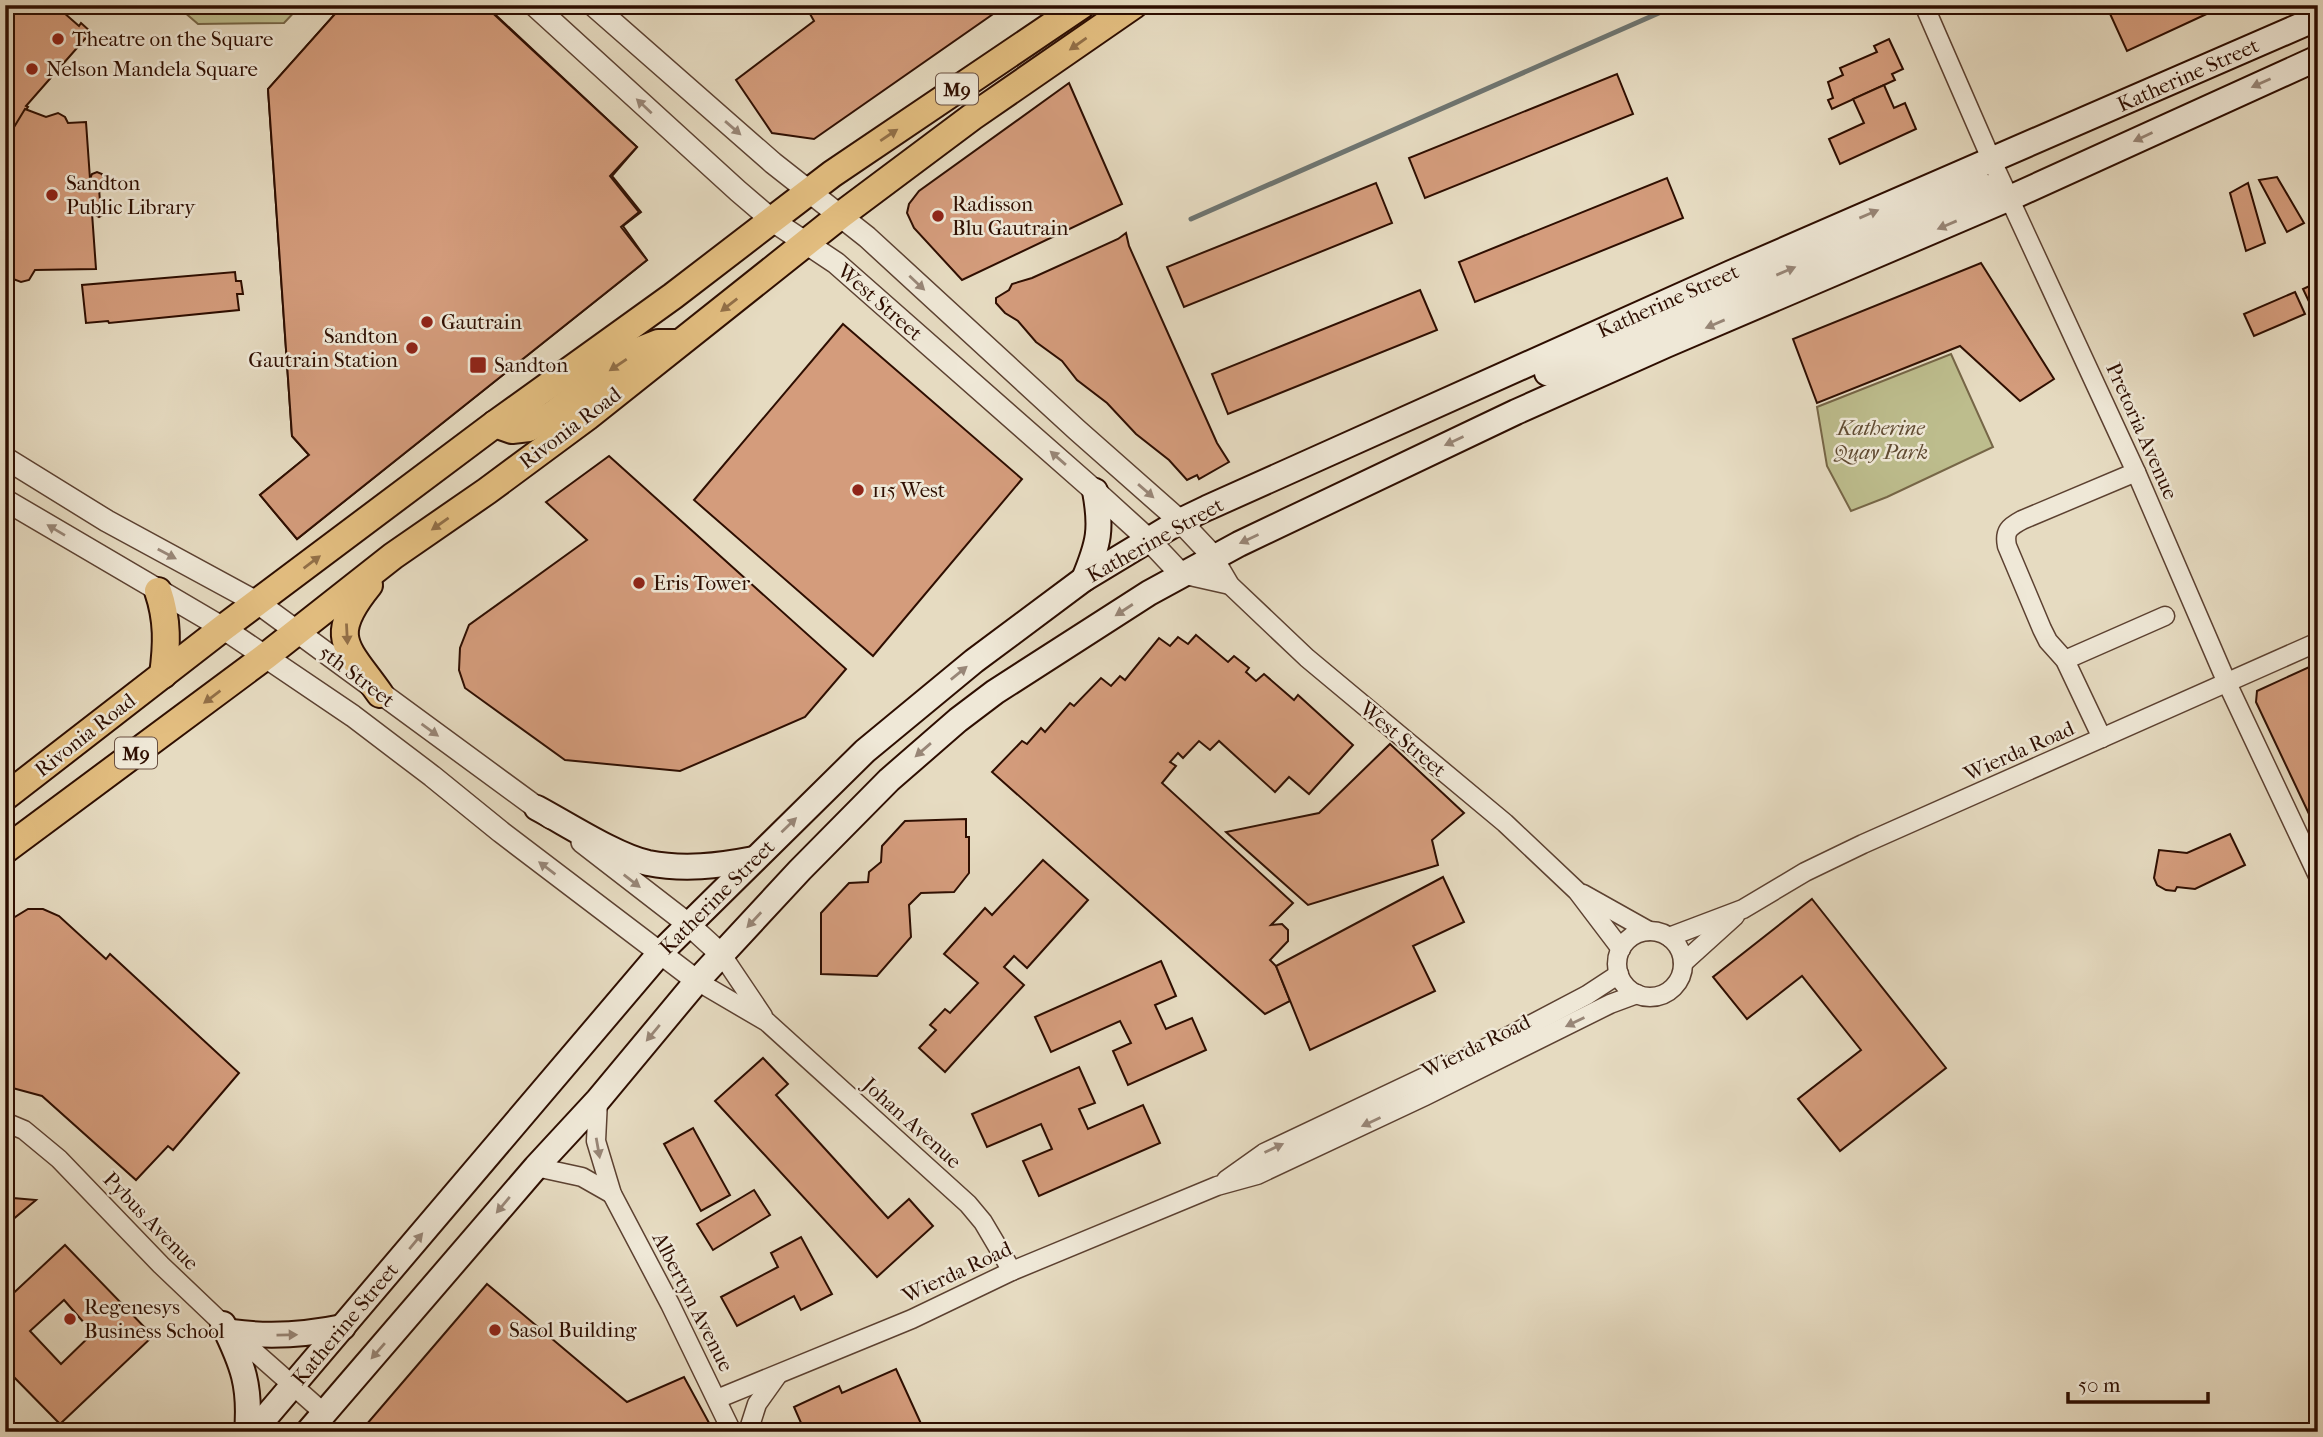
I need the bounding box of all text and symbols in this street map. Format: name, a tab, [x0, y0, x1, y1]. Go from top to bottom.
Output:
place label: Theatre on the Square	[72, 27, 273, 51]
marker: Theatre on the Square	[50, 31, 66, 47]
street label: Katherine Street	[2114, 33, 2263, 117]
one-way arrow	[1069, 37, 1087, 51]
place label: Nelson Mandela Square	[46, 57, 258, 81]
marker: Nelson Mandela Square	[24, 61, 40, 77]
road number: M9	[936, 74, 978, 104]
one-way arrow	[2251, 77, 2271, 89]
one-way arrow	[635, 98, 653, 114]
one-way arrow	[724, 120, 742, 136]
one-way arrow	[879, 129, 899, 142]
one-way arrow	[2132, 132, 2153, 143]
place label: Sandton Public Library	[66, 171, 196, 219]
marker: Sandton Public Library	[44, 187, 60, 203]
place label: Radisson Blu Gautrain	[952, 192, 1069, 240]
marker: Radisson Blu Gautrain	[930, 208, 946, 224]
one-way arrow	[1859, 208, 1879, 220]
one-way arrow	[1937, 219, 1957, 231]
street label: West Street	[832, 258, 928, 346]
street label: Katherine Street	[1594, 259, 1743, 343]
one-way arrow	[1775, 265, 1796, 276]
one-way arrow	[908, 275, 926, 291]
one-way arrow	[719, 298, 738, 312]
place label: Gautrain	[441, 310, 522, 334]
marker: Gautrain	[419, 314, 435, 330]
one-way arrow	[1705, 319, 1726, 330]
place label: Sandton Gautrain Station	[248, 324, 398, 372]
marker: Sandton Gautrain Station	[404, 340, 420, 356]
place label: Sandton	[494, 353, 568, 377]
marker: Sandton	[468, 355, 488, 375]
one-way arrow	[608, 358, 627, 371]
street label: Pretoria Avenue	[2101, 359, 2183, 503]
street label: Rivonia Road	[514, 382, 626, 474]
park label: Katherine Quay Park	[1833, 416, 1928, 465]
one-way arrow	[1444, 436, 1464, 447]
one-way arrow	[1049, 450, 1067, 466]
place label: 115 West	[872, 478, 946, 502]
marker: 115 West	[850, 482, 866, 498]
one-way arrow	[1137, 483, 1155, 499]
street label: Katherine Street	[1083, 492, 1228, 587]
one-way arrow	[431, 517, 449, 531]
one-way arrow	[47, 523, 66, 536]
one-way arrow	[1239, 533, 1259, 545]
one-way arrow	[157, 548, 176, 560]
one-way arrow	[303, 555, 321, 569]
place label: Eris Tower	[653, 571, 750, 595]
marker: Eris Tower	[631, 575, 647, 591]
one-way arrow	[1114, 603, 1133, 616]
one-way arrow	[341, 623, 352, 645]
street label: 5th Street	[315, 640, 400, 712]
one-way arrow	[950, 666, 967, 681]
street label: Rivonia Road	[30, 688, 141, 782]
one-way arrow	[203, 690, 221, 704]
street label: West Street	[1354, 695, 1451, 782]
street label: Wierda Road	[1959, 716, 2078, 786]
one-way arrow	[421, 723, 439, 738]
road number: M9	[115, 738, 157, 768]
one-way arrow	[914, 742, 932, 758]
one-way arrow	[780, 817, 797, 833]
street label: Katherine Street	[655, 834, 780, 959]
one-way arrow	[538, 861, 556, 875]
one-way arrow	[623, 873, 641, 888]
one-way arrow	[746, 911, 762, 929]
street label: Wierda Road	[1417, 1009, 1535, 1083]
one-way arrow	[1565, 1017, 1585, 1028]
one-way arrow	[646, 1024, 661, 1042]
street label: Johan Avenue	[856, 1071, 966, 1173]
one-way arrow	[1361, 1116, 1381, 1127]
one-way arrow	[593, 1137, 604, 1159]
one-way arrow	[1264, 1143, 1284, 1154]
street label: Pybus Avenue	[98, 1167, 204, 1275]
one-way arrow	[496, 1195, 511, 1213]
street label: Albertyn Avenue	[647, 1228, 738, 1376]
one-way arrow	[408, 1233, 423, 1250]
street label: Wierda Road	[898, 1236, 1016, 1308]
street label: Katherine Street	[287, 1258, 403, 1390]
place label: Regenesys Business School	[84, 1295, 225, 1343]
marker: Regenesys Business School	[62, 1311, 78, 1327]
place label: Sasol Building	[509, 1318, 637, 1342]
marker: Sasol Building	[487, 1322, 503, 1338]
one-way arrow	[277, 1329, 299, 1340]
one-way arrow	[371, 1342, 386, 1359]
scale bar	[2068, 1360, 2208, 1404]
text: 50 m	[2078, 1373, 2121, 1397]

